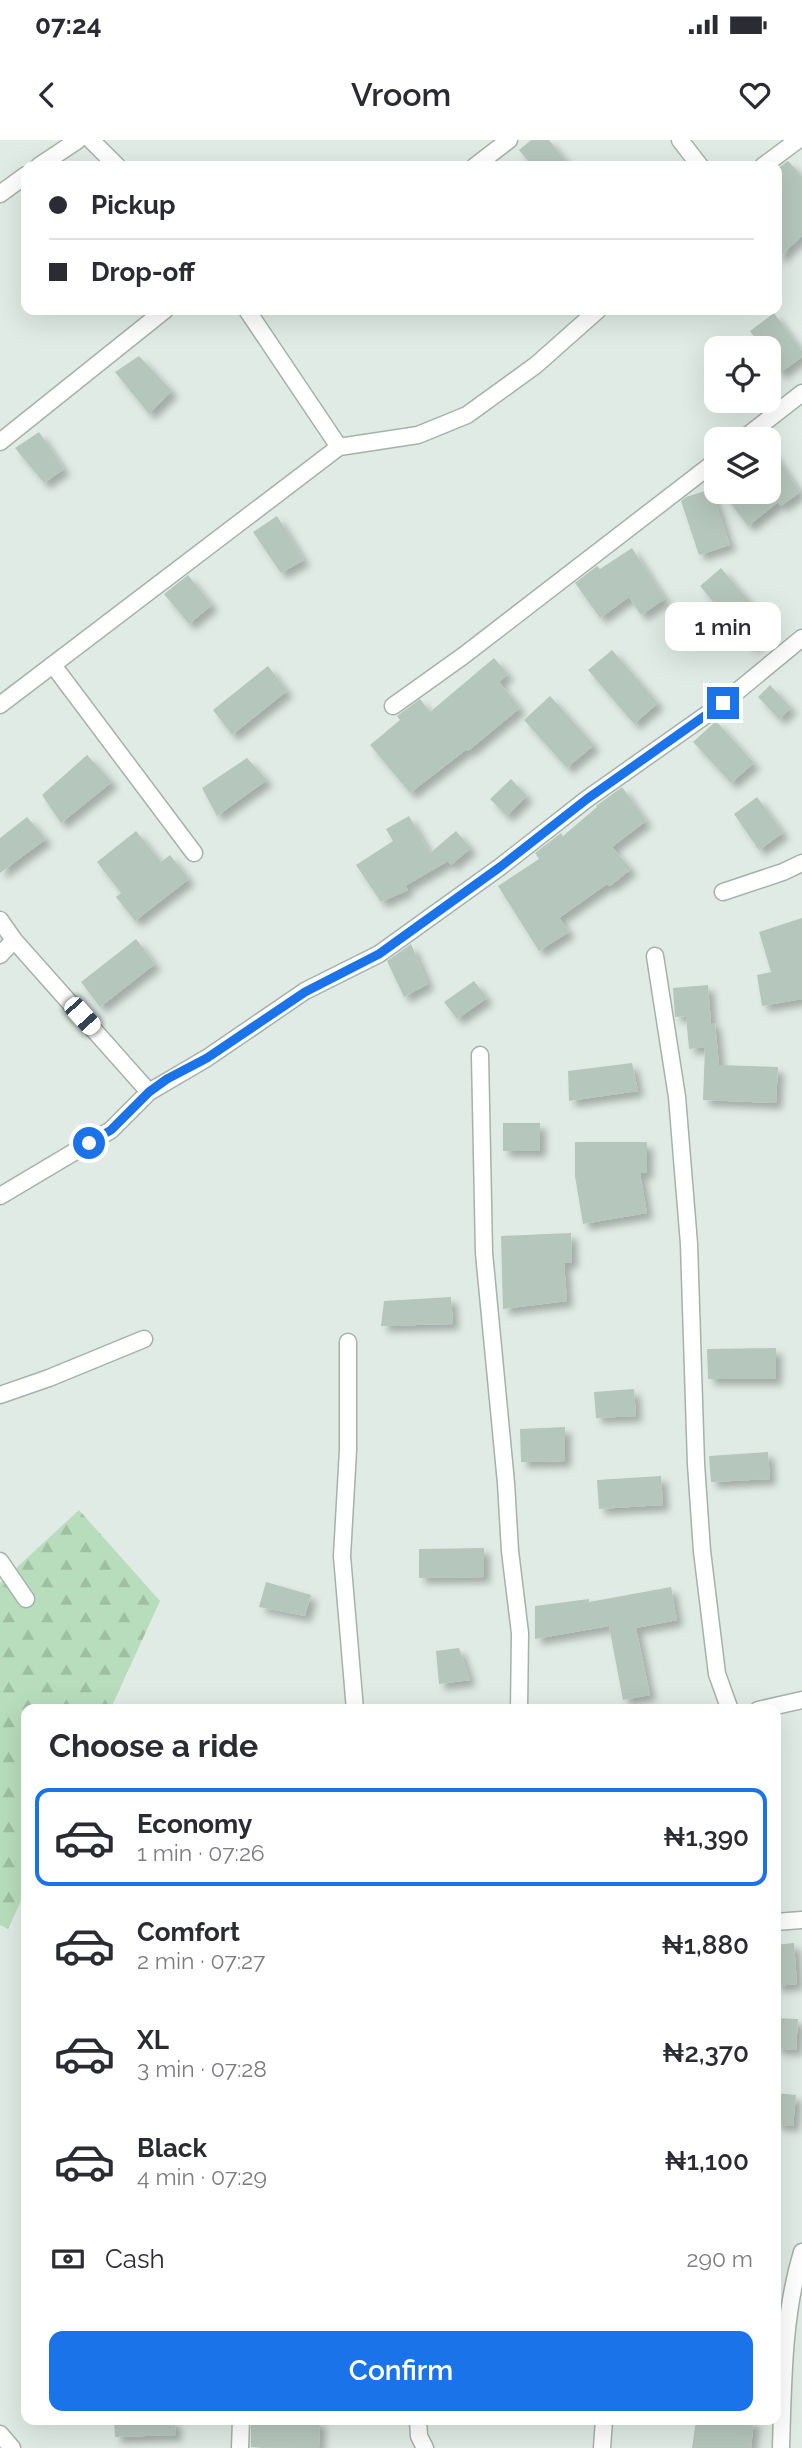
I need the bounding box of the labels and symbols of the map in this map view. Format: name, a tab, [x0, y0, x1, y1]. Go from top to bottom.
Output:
callout: 1 min	[665, 602, 781, 650]
route end	[707, 687, 739, 719]
car	[61, 993, 104, 1039]
route start	[73, 1127, 105, 1159]

